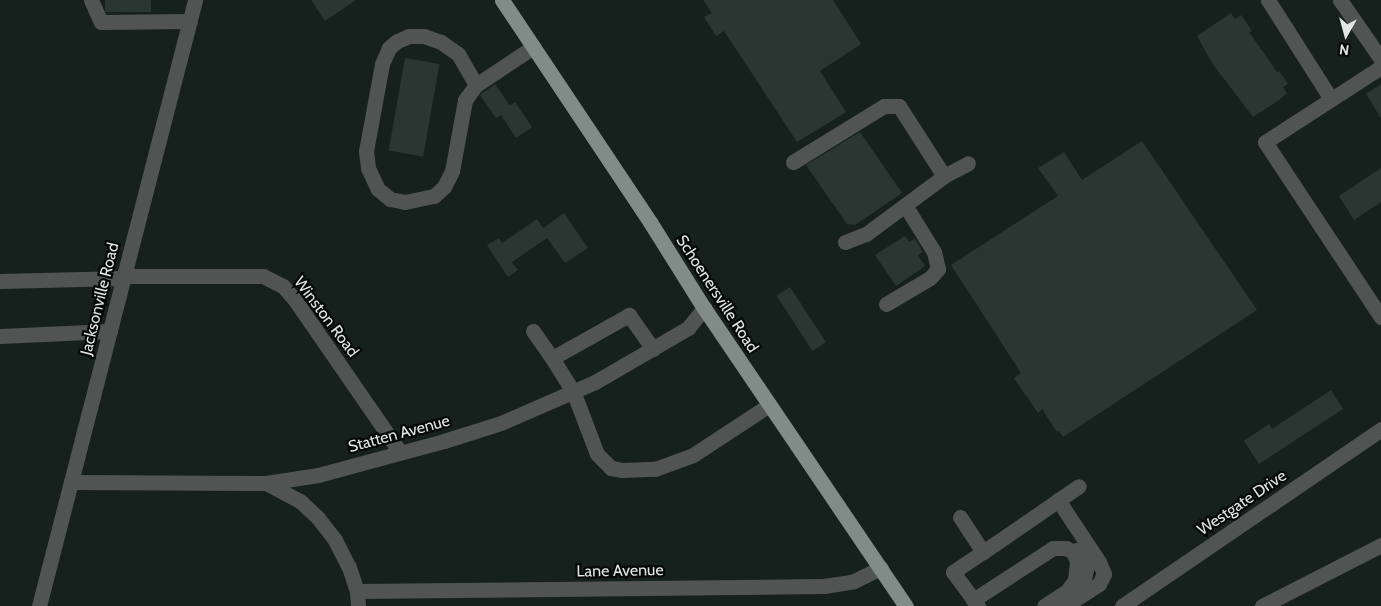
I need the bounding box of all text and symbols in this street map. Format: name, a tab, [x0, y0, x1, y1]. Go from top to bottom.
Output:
north arrow	[1321, 10, 1371, 60]
text: N	[1338, 40, 1350, 59]
street label: Schoenersville Road	[672, 232, 762, 356]
street label: Jacksonville Road	[77, 241, 123, 357]
street label: Winston Road	[290, 273, 362, 361]
street label: Statten Avenue	[346, 411, 452, 457]
street label: Westgate Drive	[1194, 466, 1290, 540]
street label: Lane Avenue	[576, 561, 664, 581]

